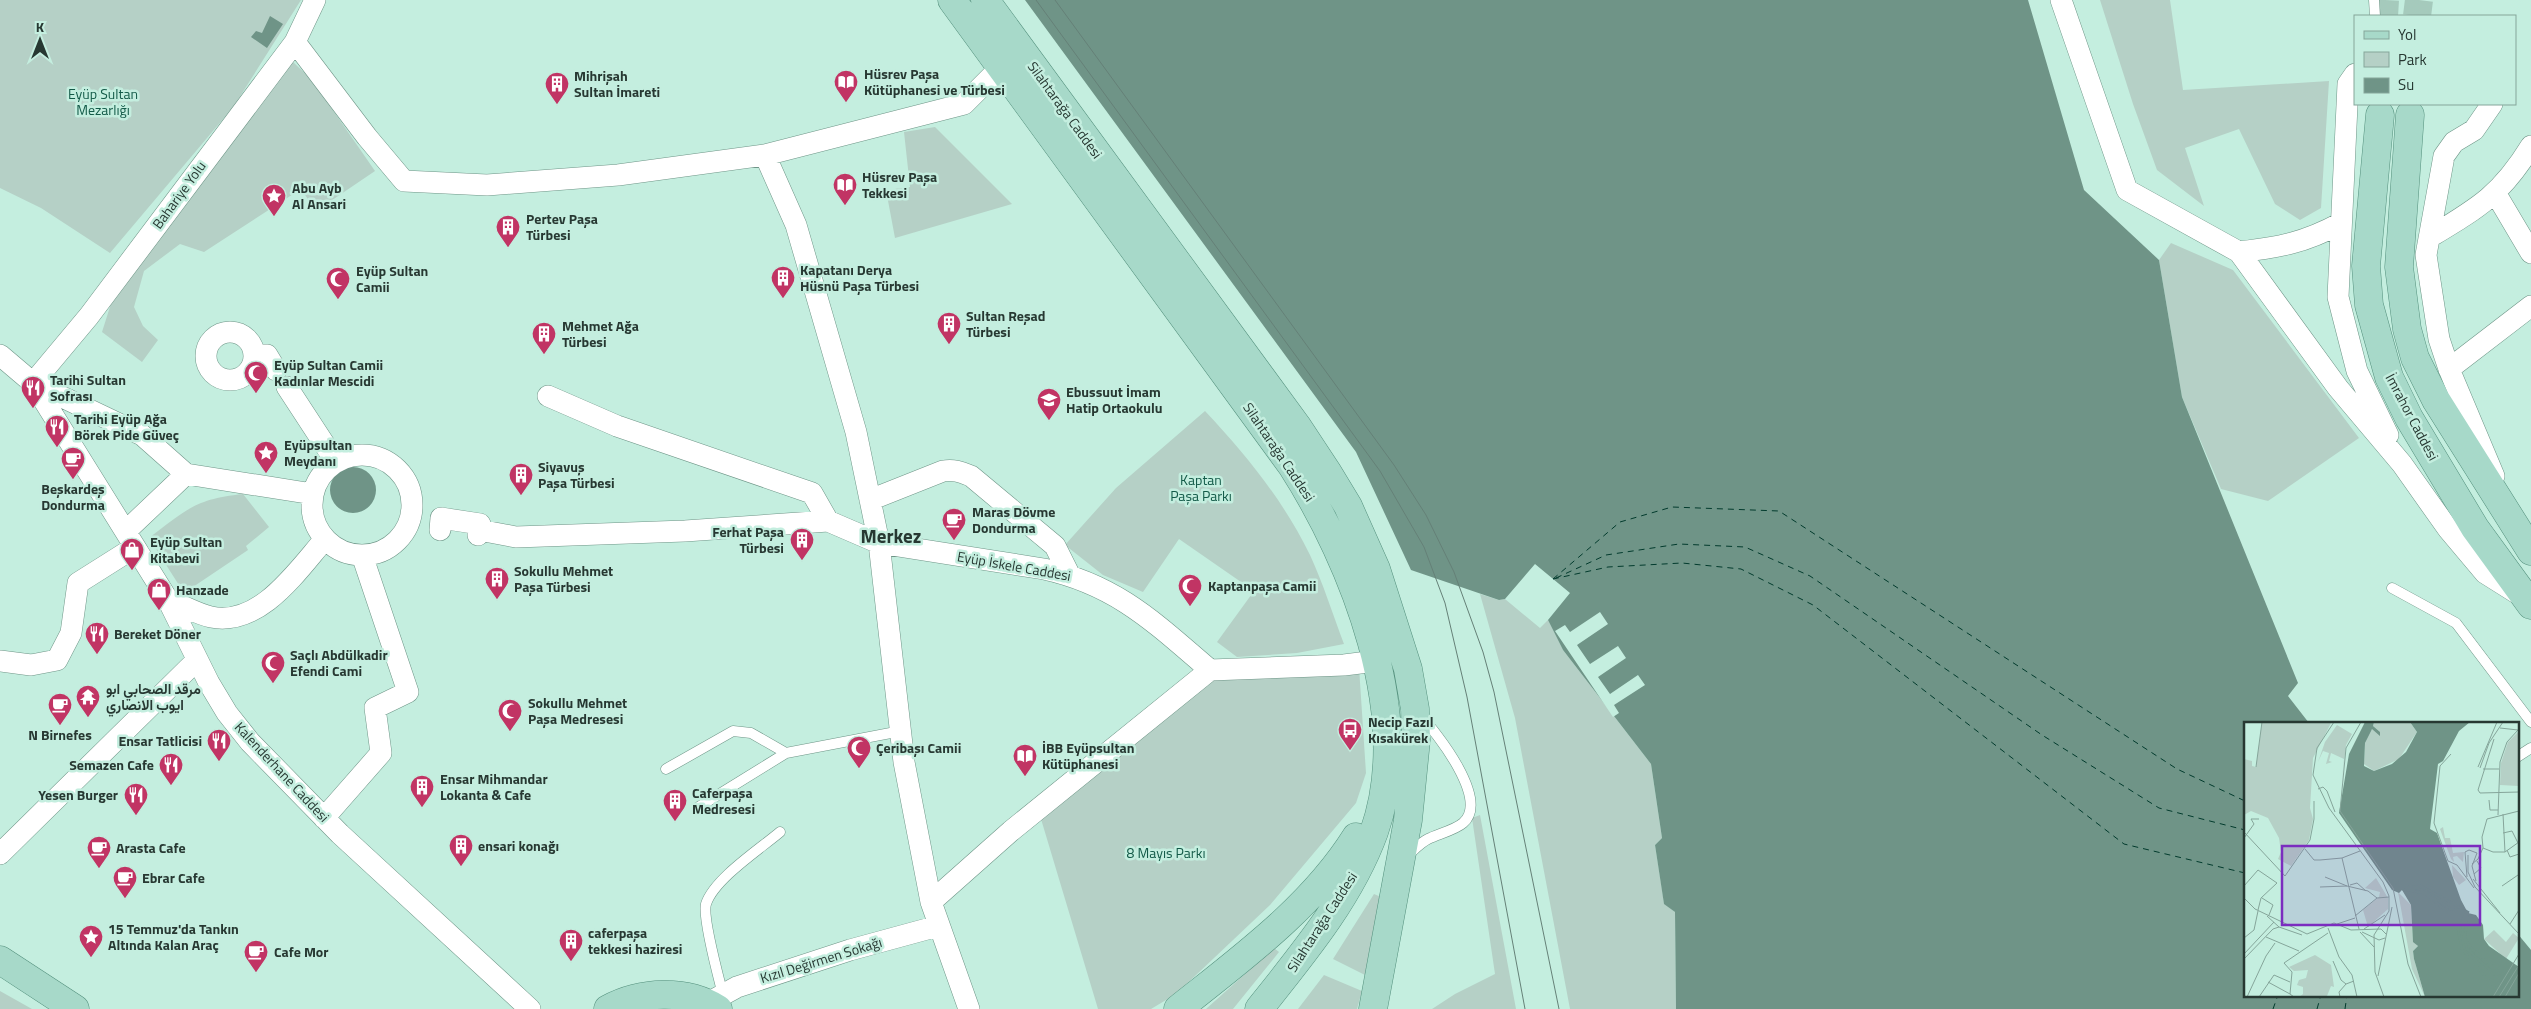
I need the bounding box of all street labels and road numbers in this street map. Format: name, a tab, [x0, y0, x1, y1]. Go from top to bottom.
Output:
street label: Silahtarağa Caddesi	[1023, 57, 1108, 163]
street label: Bahariye Yolu	[147, 156, 210, 233]
street label: İmrahor Caddesi	[2381, 369, 2444, 464]
street label: Silahtarağa Caddesi	[1238, 398, 1320, 505]
street label: Eyüp İskele Caddesi	[956, 545, 1073, 586]
street label: Kalenderhane Caddesi	[230, 717, 335, 827]
street label: Silahtarağa Caddesi	[1281, 868, 1362, 976]
street label: Kızıl Değirmen Sokağı	[757, 931, 884, 988]

